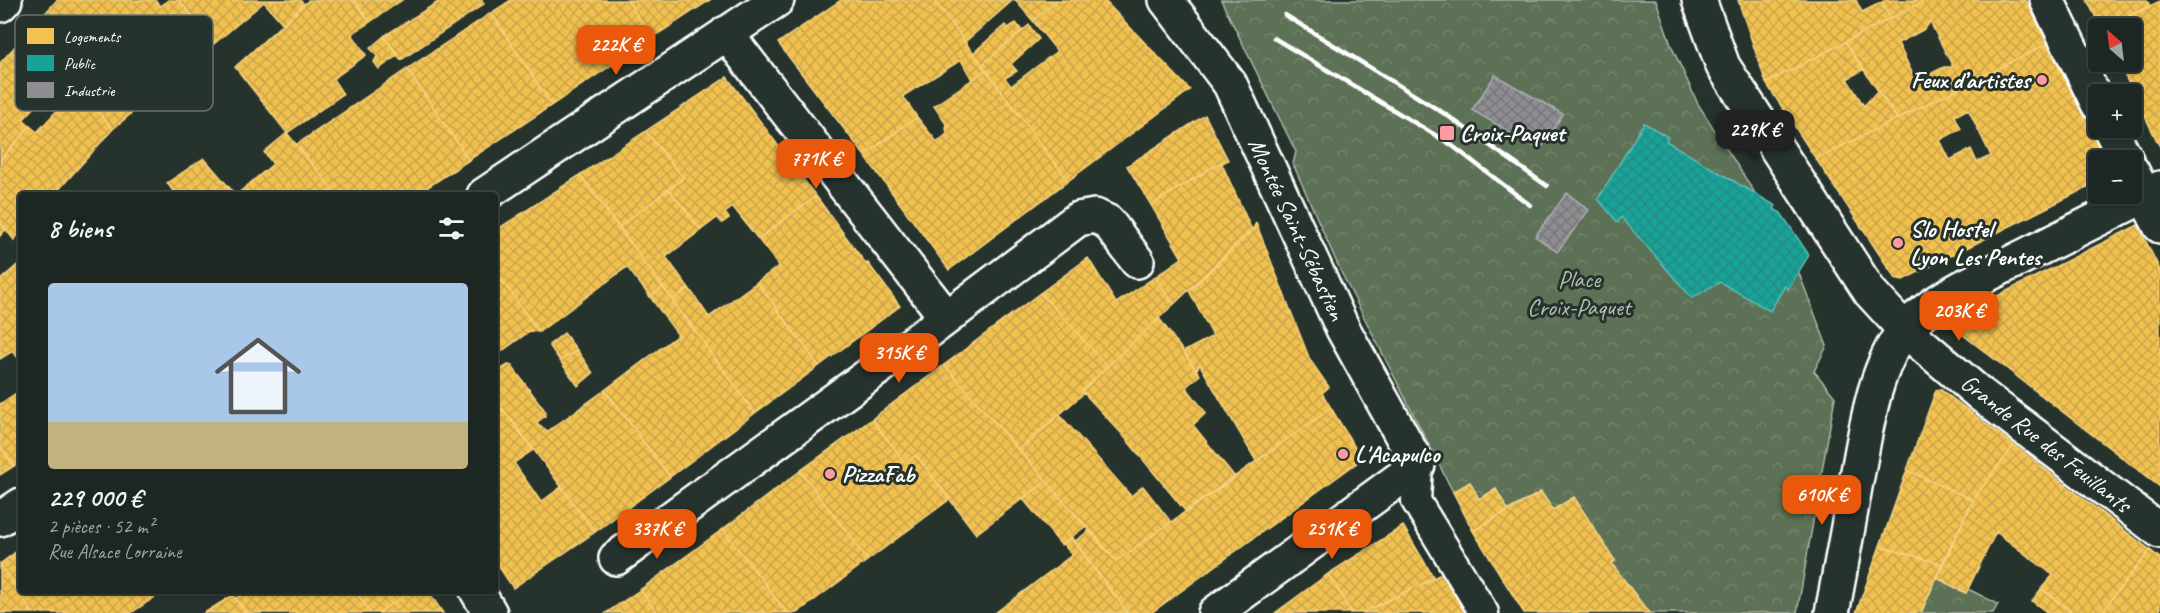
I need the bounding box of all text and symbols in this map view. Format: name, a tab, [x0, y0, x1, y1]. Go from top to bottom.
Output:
legend	[15, 15, 213, 111]
north arrow	[2088, 18, 2142, 72]
map controls	[2088, 18, 2142, 204]
pin: 222K €	[567, 25, 665, 76]
text: Logements	[64, 27, 122, 47]
text: 222K €	[591, 32, 642, 57]
text: Public	[64, 54, 96, 74]
place label: Feux d’artistes	[1911, 65, 2033, 95]
marker: Feux d’artistes	[2035, 73, 2049, 87]
text: Industrie	[64, 81, 116, 101]
button: +	[2088, 84, 2142, 138]
pin: 229K €	[1706, 110, 1804, 161]
text: 229K €	[1730, 117, 1780, 142]
place label: Croix-Paquet	[1460, 118, 1567, 148]
marker: Croix-Paquet	[1438, 124, 1456, 142]
street label: Montée Saint-Sébastien	[1242, 133, 1353, 326]
pin: 771K €	[767, 139, 865, 190]
text: 771K €	[791, 146, 841, 171]
button: −	[2088, 150, 2142, 204]
text: 8 biens	[48, 212, 112, 245]
icon: filters	[435, 212, 468, 245]
place label: Slo Hostel Lyon Les Pentes	[1910, 214, 2043, 272]
marker: Slo Hostel Lyon Les Pentes	[1891, 236, 1905, 250]
park label: Place Croix-Paquet	[1527, 264, 1633, 322]
pin: 203K €	[1910, 291, 2008, 342]
text: 203K €	[1934, 298, 1985, 323]
icon: home	[204, 322, 312, 430]
pin: 315K €	[850, 333, 948, 384]
text: 315K €	[874, 340, 924, 365]
street label: Grande Rue des Feuillants	[1955, 367, 2139, 520]
place label: L'Acapulco	[1355, 439, 1442, 469]
marker: L'Acapulco	[1336, 447, 1350, 461]
place label: PizzaFab	[842, 459, 917, 489]
marker: PizzaFab	[823, 467, 837, 481]
pin: 610K €	[1773, 475, 1871, 526]
text: 229 000 €	[48, 481, 142, 514]
text: 610K €	[1796, 482, 1848, 507]
pin: 337K €	[608, 509, 706, 560]
pin: 251K €	[1283, 509, 1381, 560]
text: 2 pièces · 52 m²	[48, 514, 154, 539]
text: 337K €	[632, 516, 682, 541]
text: 251K €	[1307, 516, 1357, 541]
text: Rue Alsace Lorraine	[48, 539, 182, 564]

